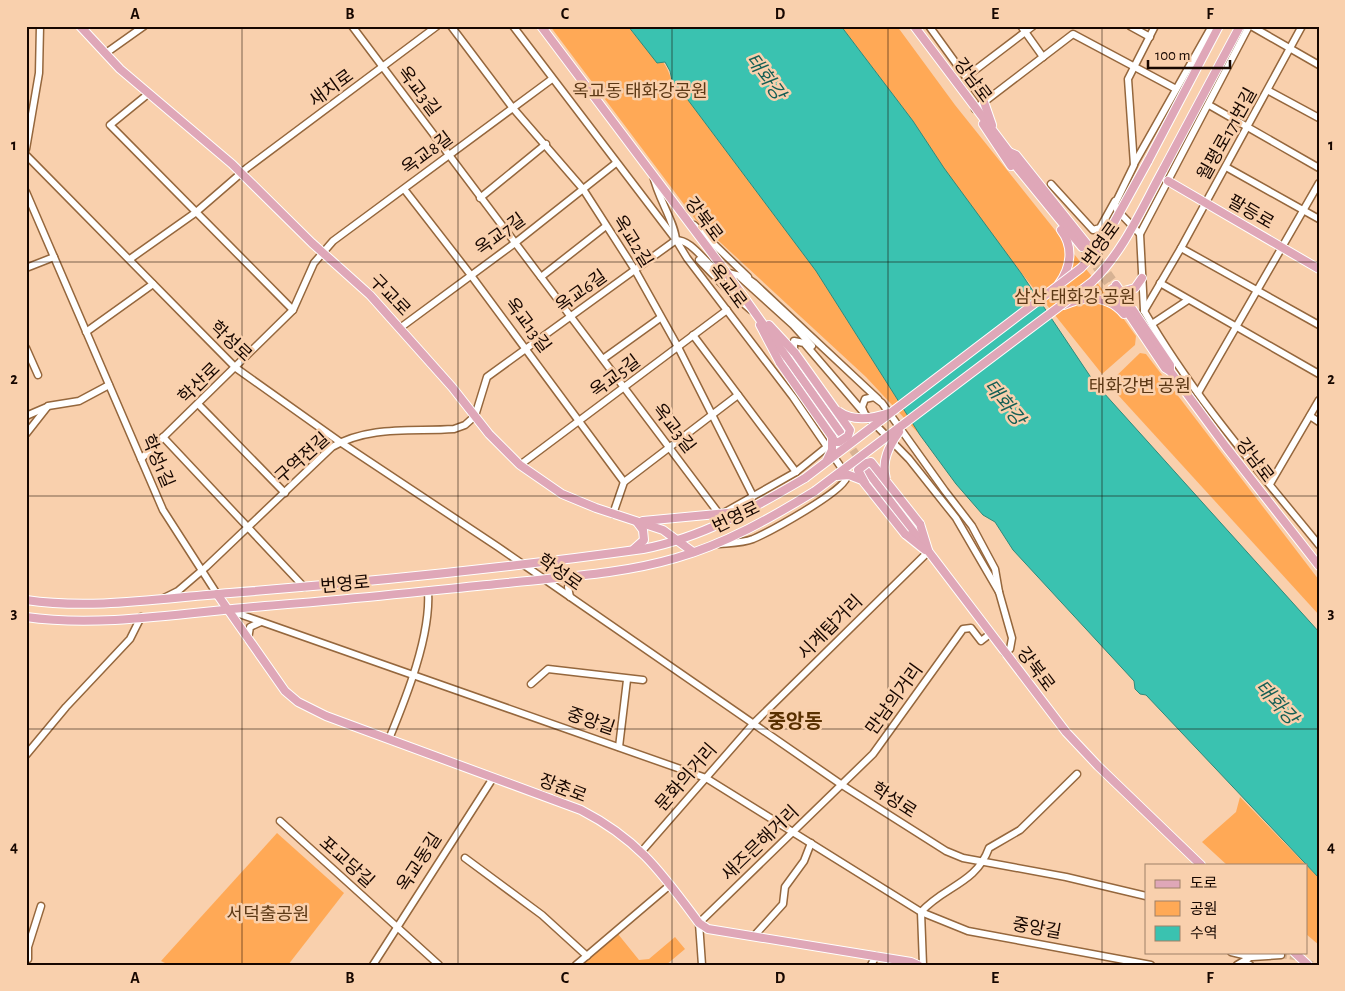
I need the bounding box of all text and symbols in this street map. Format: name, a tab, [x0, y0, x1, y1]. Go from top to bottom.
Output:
text: A	[130, 6, 140, 22]
text: B	[345, 6, 355, 22]
text: C	[561, 6, 570, 22]
text: D	[775, 6, 786, 22]
text: E	[991, 6, 999, 22]
text: F	[1206, 6, 1214, 22]
scale bar	[1148, 38, 1230, 70]
text: 100 m	[1155, 48, 1190, 63]
water label: 태화강	[742, 49, 790, 106]
street label: 강남로	[950, 54, 996, 106]
street label: 옥교3길	[394, 63, 443, 120]
street label: 새치로	[305, 65, 357, 111]
park label: 옥교동 태화강공원	[572, 81, 708, 101]
street label: 월평로171번길	[1194, 85, 1261, 184]
street label: 옥교8길	[398, 128, 456, 179]
text: 1	[11, 137, 17, 153]
text: 1	[1328, 137, 1334, 153]
street label: 팔등로	[1224, 192, 1277, 233]
street label: 강북로	[681, 193, 727, 245]
street label: 옥교7길	[472, 210, 529, 259]
street label: 옥교2길	[609, 212, 656, 271]
street label: 번영로	[1079, 219, 1124, 270]
street label: 옥교로	[705, 261, 750, 312]
street label: 옥교6길	[552, 267, 610, 316]
street label: 구교로	[366, 272, 413, 320]
park label: 삼산 태화강 공원	[1014, 287, 1136, 307]
street label: 옥교13길	[501, 294, 554, 356]
street label: 학성로	[206, 317, 255, 365]
street label: 옥교5길	[587, 352, 644, 401]
street label: 학산로	[175, 359, 224, 407]
text: 2	[10, 371, 18, 387]
text: 2	[1327, 371, 1335, 387]
water label: 태화강	[980, 376, 1030, 431]
park label: 태화강변 공원	[1089, 376, 1191, 396]
street label: 옥교3길	[649, 400, 699, 457]
street label: 구역전길	[271, 429, 333, 488]
street label: 학성1길	[138, 432, 177, 491]
street label: 강남로	[1232, 434, 1278, 486]
street label: 번영로	[710, 498, 763, 537]
street label: 학성로	[534, 550, 586, 594]
street label: 번영로	[319, 573, 371, 596]
street label: 시계탑거리	[794, 591, 866, 663]
text: 3	[11, 605, 18, 621]
text: 3	[1328, 605, 1335, 621]
street label: 강북로	[1013, 643, 1059, 695]
street label: 만남의거리	[862, 660, 926, 738]
water label: 태화강	[1251, 677, 1303, 731]
street label: 중앙길	[564, 703, 618, 739]
district label: 중앙동	[767, 711, 823, 732]
street label: 문화의거리	[651, 739, 721, 815]
street label: 장춘로	[536, 770, 590, 806]
street label: 학성로	[868, 779, 920, 822]
street label: 새즈믄해거리	[717, 801, 803, 885]
street label: 옥교동길	[393, 829, 445, 895]
street label: 포교당길	[316, 832, 378, 892]
text: 4	[10, 839, 18, 855]
text: 4	[1327, 839, 1335, 855]
legend	[1145, 864, 1308, 954]
text: 도로	[1190, 876, 1218, 891]
text: 공원	[1190, 901, 1218, 917]
park label: 서덕출공원	[227, 904, 309, 924]
street label: 중앙길	[1011, 914, 1063, 942]
text: 수역	[1190, 925, 1218, 941]
text: A	[130, 970, 140, 986]
text: B	[345, 970, 355, 986]
text: C	[561, 970, 570, 986]
text: D	[775, 970, 786, 986]
text: E	[991, 970, 999, 986]
text: F	[1206, 970, 1214, 986]

